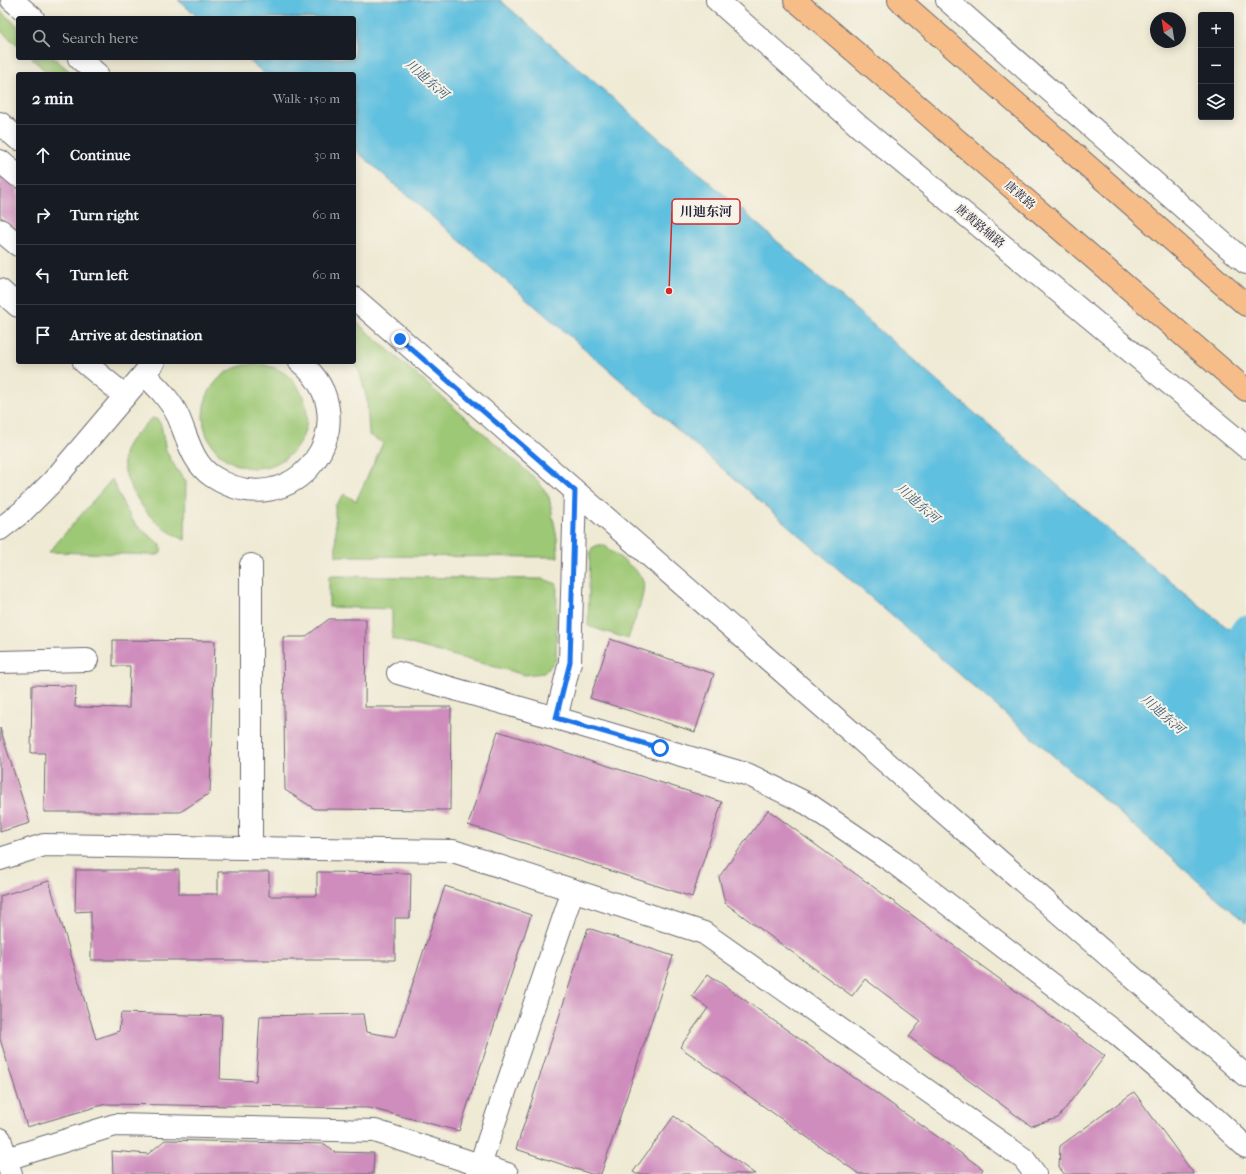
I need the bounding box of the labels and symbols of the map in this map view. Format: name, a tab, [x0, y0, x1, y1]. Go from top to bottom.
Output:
north arrow	[1150, 12, 1186, 48]
water label: 川迪东河	[402, 56, 453, 103]
street label: 唐黄路	[1002, 178, 1038, 212]
callout: 川迪东河	[672, 199, 740, 224]
street label: 唐黄路辅路	[953, 201, 1007, 251]
text: 川迪东河	[680, 204, 732, 219]
route end	[391, 330, 409, 348]
water label: 川迪东河	[893, 480, 944, 527]
water label: 川迪东河	[1138, 691, 1189, 738]
route start	[651, 739, 669, 757]

